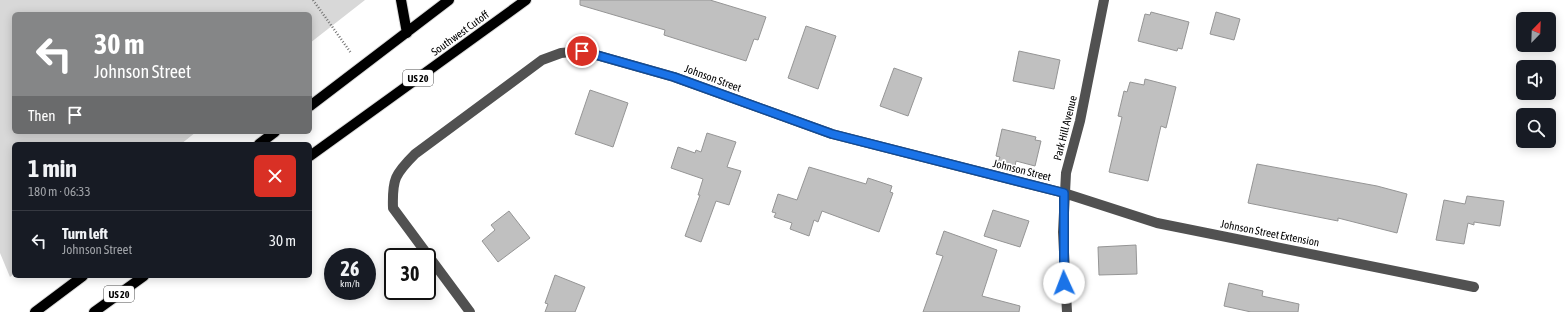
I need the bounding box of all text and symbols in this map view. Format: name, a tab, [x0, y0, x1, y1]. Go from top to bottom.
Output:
street label: Southwest Cutoff	[429, 8, 491, 58]
north arrow	[1516, 12, 1556, 52]
map controls	[1516, 12, 1556, 148]
icon: left	[28, 28, 80, 80]
text: 30 m	[94, 28, 144, 60]
pin	[565, 34, 599, 68]
icon: arrive	[571, 40, 593, 62]
button: sound	[1516, 60, 1556, 100]
text: Johnson Street	[94, 61, 191, 82]
street label: Johnson Street	[683, 62, 743, 94]
road number: US 20	[403, 70, 433, 86]
street label: Park Hill Avenue	[1051, 94, 1079, 162]
icon: arrive	[64, 104, 86, 126]
text: Then	[28, 107, 56, 124]
button: search	[1516, 108, 1556, 148]
text: 1 min	[28, 155, 77, 182]
button: close	[254, 155, 296, 197]
street label: Johnson Street	[992, 157, 1052, 183]
text: 180 m · 06:33	[28, 184, 91, 199]
street label: Johnson Street Extension	[1220, 218, 1320, 248]
text: Turn left	[62, 225, 108, 242]
icon: left	[28, 230, 50, 252]
text: 30 m	[269, 232, 296, 249]
text: Johnson Street	[62, 242, 132, 257]
speed limit sign: 30	[384, 248, 436, 300]
text: 26	[341, 257, 359, 280]
position arrow	[1043, 262, 1085, 304]
text: km/h	[340, 278, 360, 289]
road number: US 20	[104, 286, 134, 302]

